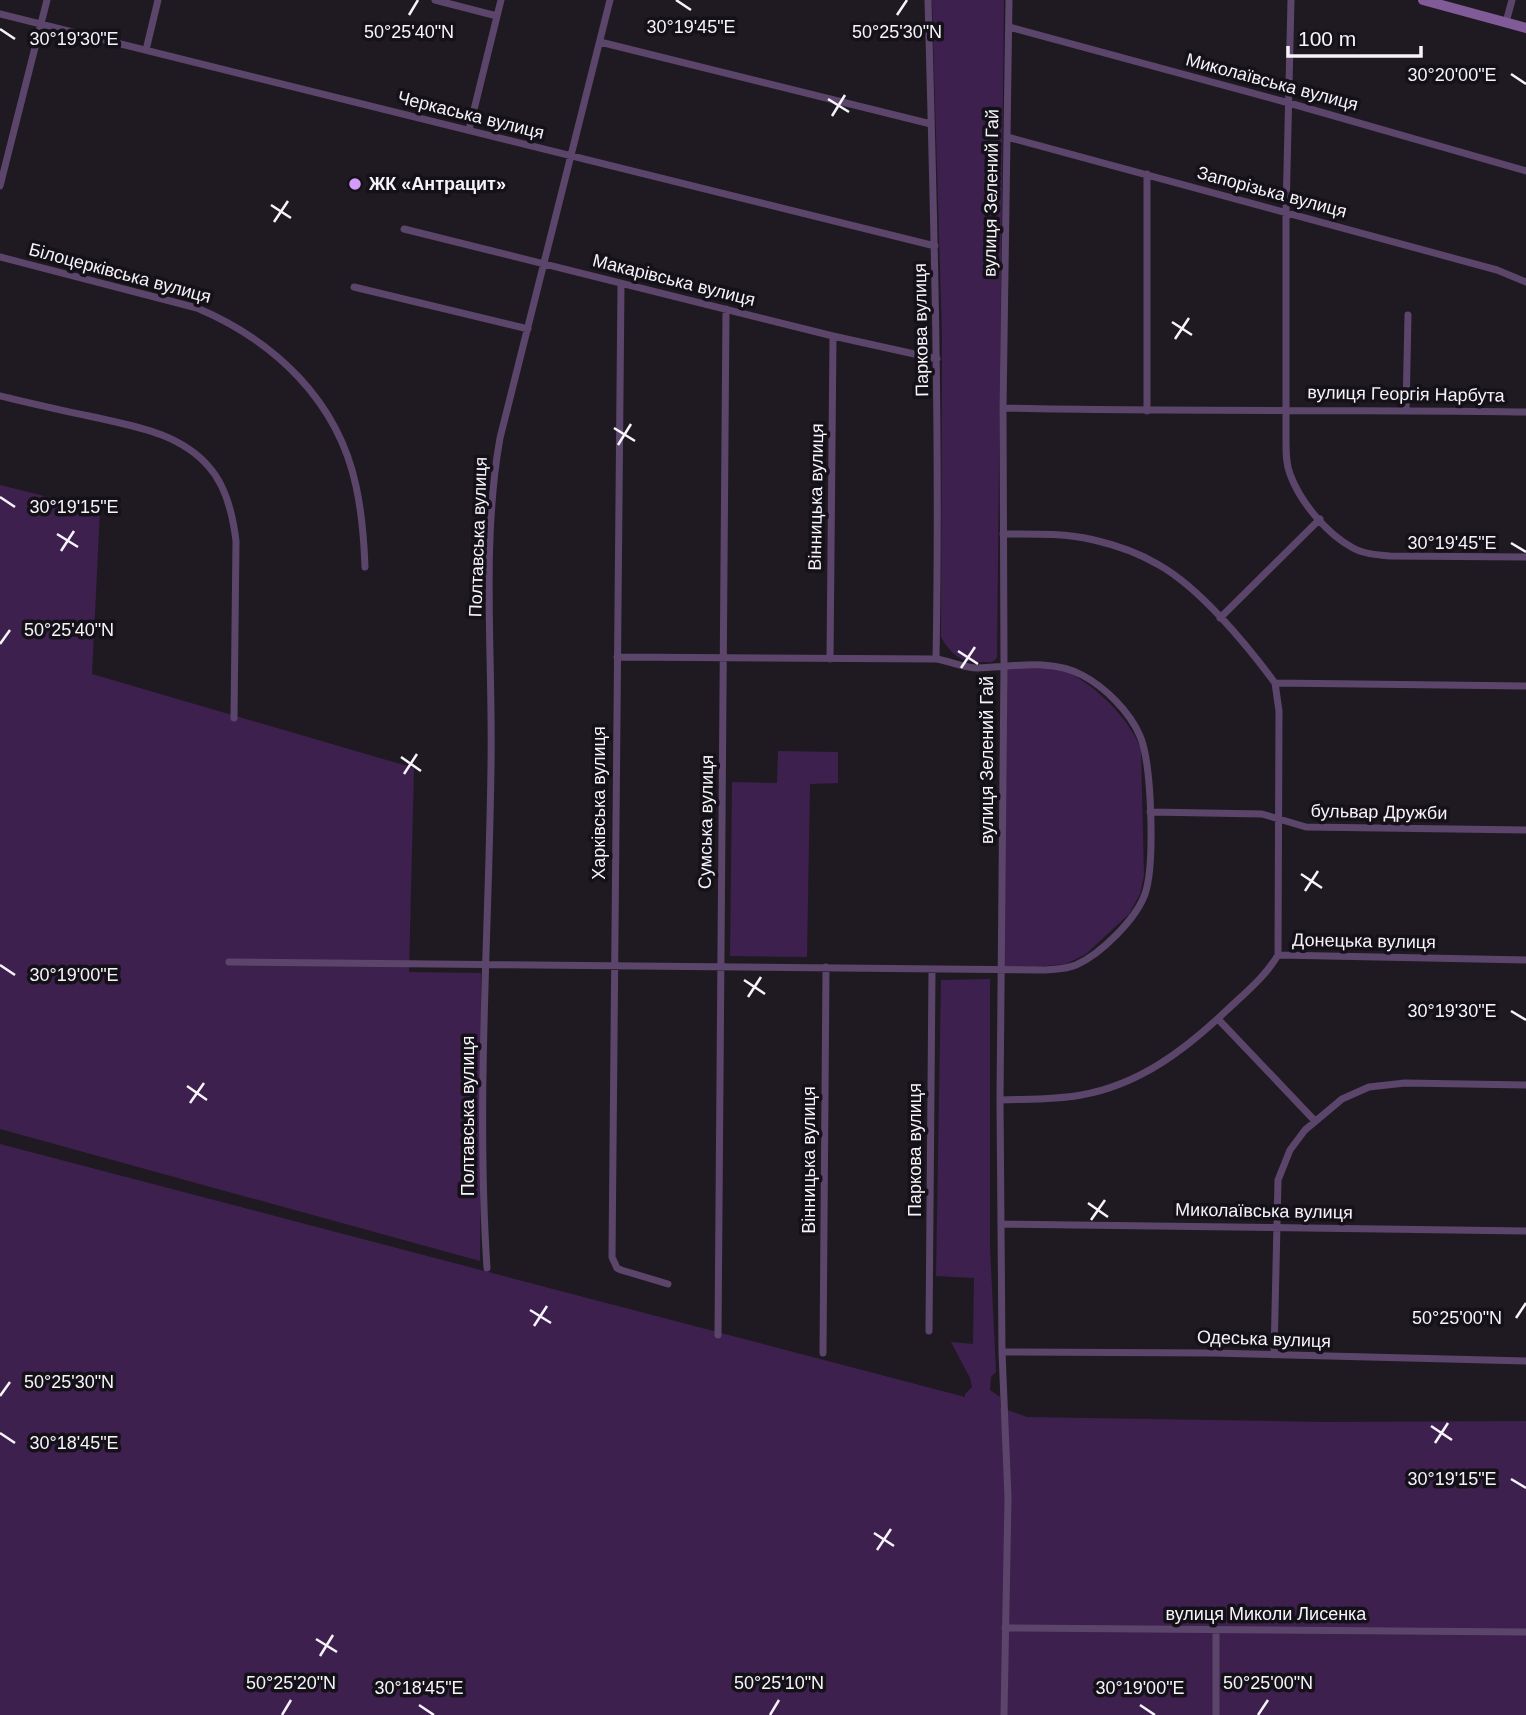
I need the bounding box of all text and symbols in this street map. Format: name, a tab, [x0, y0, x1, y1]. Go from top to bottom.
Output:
scale bar	[1288, 14, 1421, 58]
text: 30°19'45"E	[646, 17, 736, 37]
text: 50°25'40"N	[364, 22, 454, 42]
text: 50°25'30"N	[852, 22, 942, 42]
text: 100 m	[1298, 27, 1356, 50]
text: 30°19'30"E	[29, 29, 119, 49]
street label: Миколаївська вулиця	[1184, 49, 1360, 115]
text: 30°20'00"E	[1407, 65, 1497, 85]
street label: Черкаська вулиця	[396, 87, 546, 143]
street label: вулиця Зелений Гай	[980, 109, 1002, 277]
street label: Запорізька вулиця	[1195, 162, 1349, 222]
place label: ЖК «Антрацит»	[368, 174, 506, 194]
marker: ЖК «Антрацит»	[347, 176, 363, 192]
street label: Білоцерківська вулиця	[27, 239, 213, 307]
street label: Макарівська вулиця	[591, 250, 757, 310]
street label: Паркова вулиця	[910, 263, 932, 397]
street label: вулиця Георгія Нарбута	[1307, 382, 1506, 406]
street label: Вінницька вулиця	[805, 423, 827, 571]
street label: Полтавська вулиця	[465, 456, 491, 618]
text: 30°19'15"E	[29, 497, 119, 517]
text: 30°19'45"E	[1407, 533, 1497, 553]
text: 50°25'40"N	[24, 620, 114, 640]
street label: вулиця Зелений Гай	[977, 676, 997, 844]
street label: Харківська вулиця	[589, 726, 609, 880]
street label: Сумська вулиця	[695, 755, 717, 889]
street label: бульвар Дружби	[1311, 801, 1447, 823]
street label: Донецька вулиця	[1292, 930, 1436, 952]
text: 30°19'00"E	[29, 965, 119, 985]
text: 30°19'30"E	[1407, 1001, 1497, 1021]
street label: Полтавська вулиця	[458, 1036, 478, 1196]
street label: Паркова вулиця	[905, 1083, 925, 1217]
street label: Вінницька вулиця	[799, 1086, 819, 1234]
street label: Миколаївська вулиця	[1175, 1199, 1353, 1223]
text: 50°25'00"N	[1412, 1308, 1502, 1328]
street label: Одеська вулиця	[1197, 1327, 1331, 1351]
text: 50°25'30"N	[24, 1372, 114, 1392]
text: 30°18'45"E	[29, 1433, 119, 1453]
text: 30°19'15"E	[1407, 1469, 1497, 1489]
street label: вулиця Миколи Лисенка	[1166, 1604, 1367, 1624]
text: 50°25'20"N	[246, 1673, 336, 1693]
text: 50°25'10"N	[734, 1673, 824, 1693]
text: 50°25'00"N	[1223, 1673, 1313, 1693]
text: 30°18'45"E	[374, 1678, 464, 1698]
text: 30°19'00"E	[1095, 1678, 1185, 1698]

